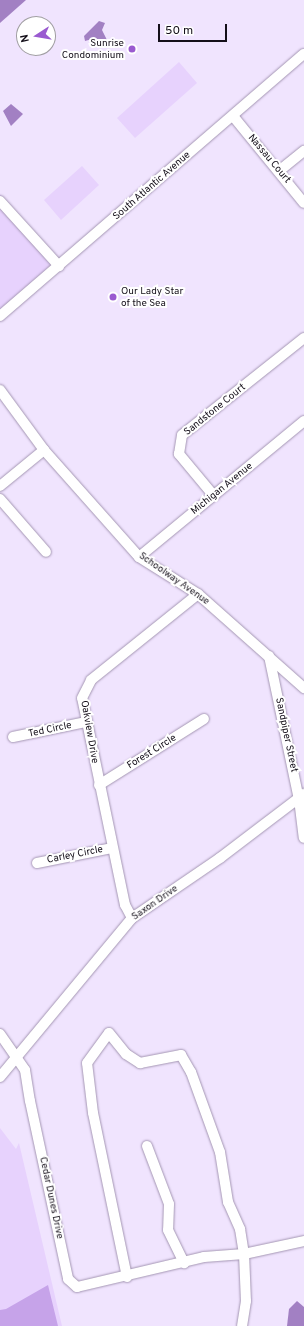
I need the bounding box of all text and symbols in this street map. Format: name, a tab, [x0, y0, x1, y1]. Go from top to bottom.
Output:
north arrow	[16, 16, 56, 56]
scale bar	[160, 16, 229, 42]
text: 50 m	[165, 23, 193, 39]
text: N	[18, 33, 33, 44]
place label: Sunrise Condominium	[62, 37, 124, 60]
marker: Sunrise Condominium	[127, 44, 137, 54]
street label: Nassau Court	[245, 132, 293, 186]
street label: South Atlantic Avenue	[111, 149, 193, 223]
place label: Our Lady Star of the Sea	[121, 285, 183, 308]
marker: Our Lady Star of the Sea	[108, 292, 118, 302]
street label: Sandstone Court	[182, 382, 248, 438]
street label: Michigan Avenue	[189, 460, 255, 518]
street label: Schoolway Avenue	[136, 550, 212, 608]
street label: Sandpiper Street	[272, 697, 300, 773]
street label: Oakview Drive	[78, 700, 100, 764]
street label: Ted Circle	[27, 720, 73, 740]
street label: Forest Circle	[125, 732, 179, 772]
street label: Carley Circle	[46, 844, 104, 866]
street label: Saxon Drive	[130, 883, 180, 923]
street label: Cedar Dunes Drive	[36, 1156, 66, 1240]

